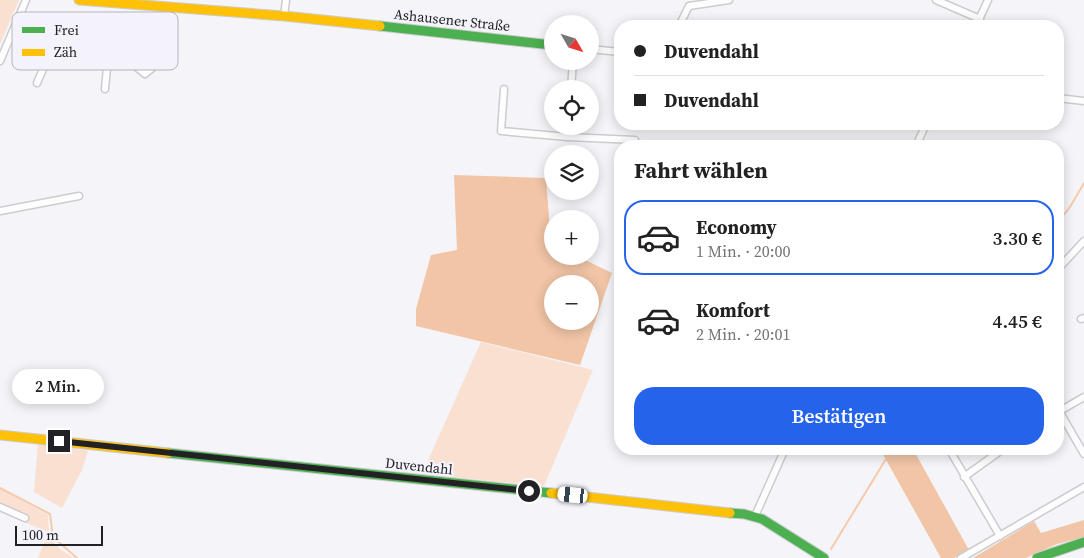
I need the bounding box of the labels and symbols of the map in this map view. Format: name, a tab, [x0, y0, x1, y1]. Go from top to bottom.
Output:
street label: Ashausener Straße	[393, 4, 511, 36]
legend	[12, 12, 178, 70]
north arrow	[544, 15, 599, 70]
text: Frei	[54, 20, 79, 40]
text: Zäh	[54, 42, 77, 62]
callout: 2 Min.	[13, 368, 105, 404]
route end	[48, 430, 70, 452]
street label: Duvendahl	[384, 453, 454, 479]
route start	[518, 480, 540, 502]
car	[557, 486, 588, 504]
scale bar	[15, 523, 102, 546]

